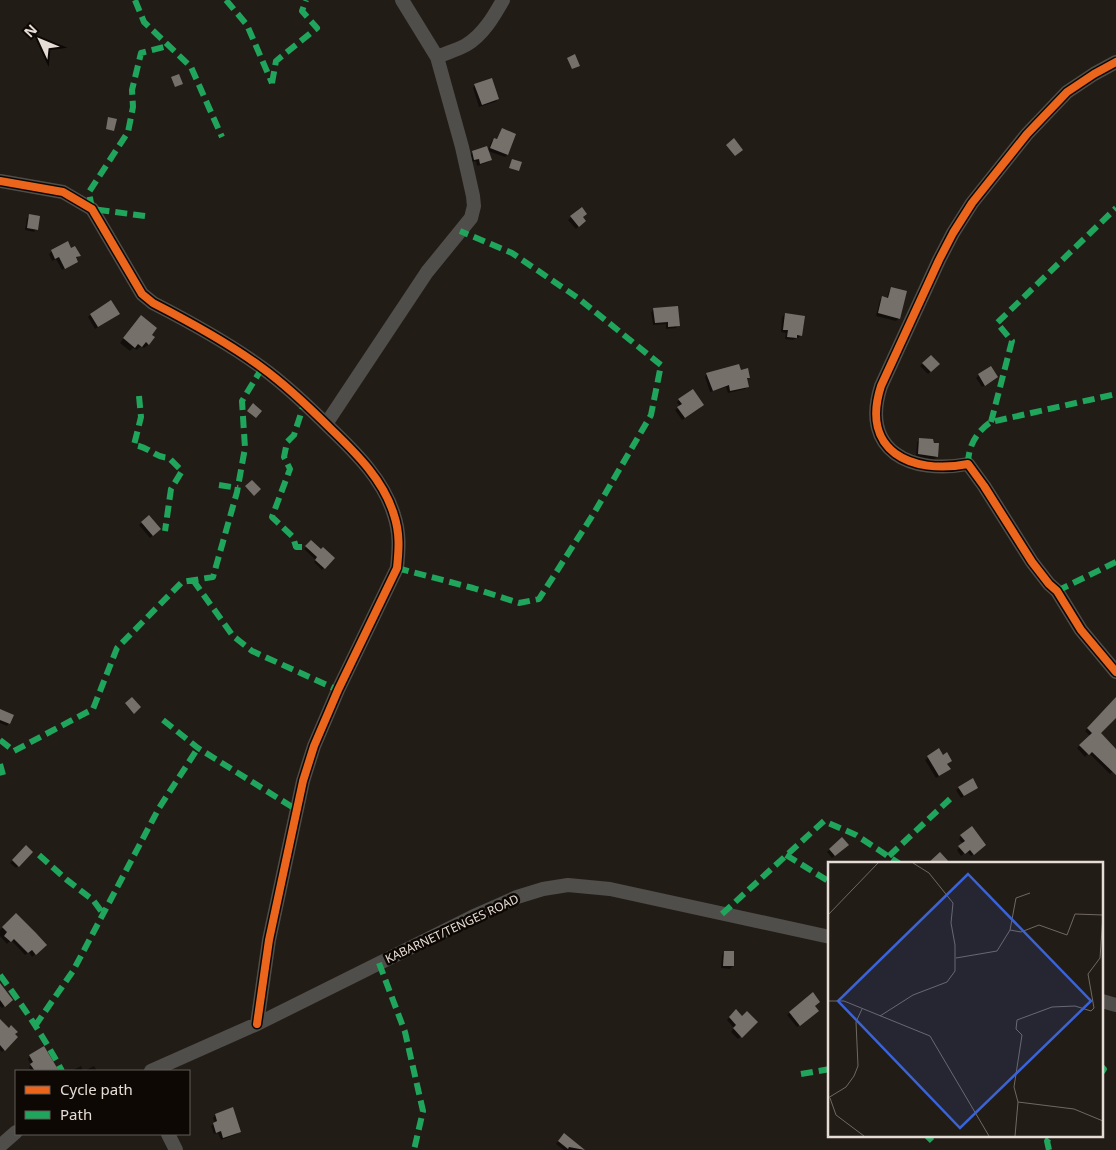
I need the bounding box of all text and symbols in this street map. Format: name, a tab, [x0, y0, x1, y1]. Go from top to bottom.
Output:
north arrow	[15, 15, 65, 65]
text: N	[19, 20, 41, 41]
inset map	[828, 862, 1104, 1138]
street label: KABARNET/TENGES ROAD	[382, 890, 522, 967]
legend	[15, 1070, 190, 1135]
text: Cycle path	[60, 1079, 133, 1099]
text: Path	[60, 1104, 92, 1124]

